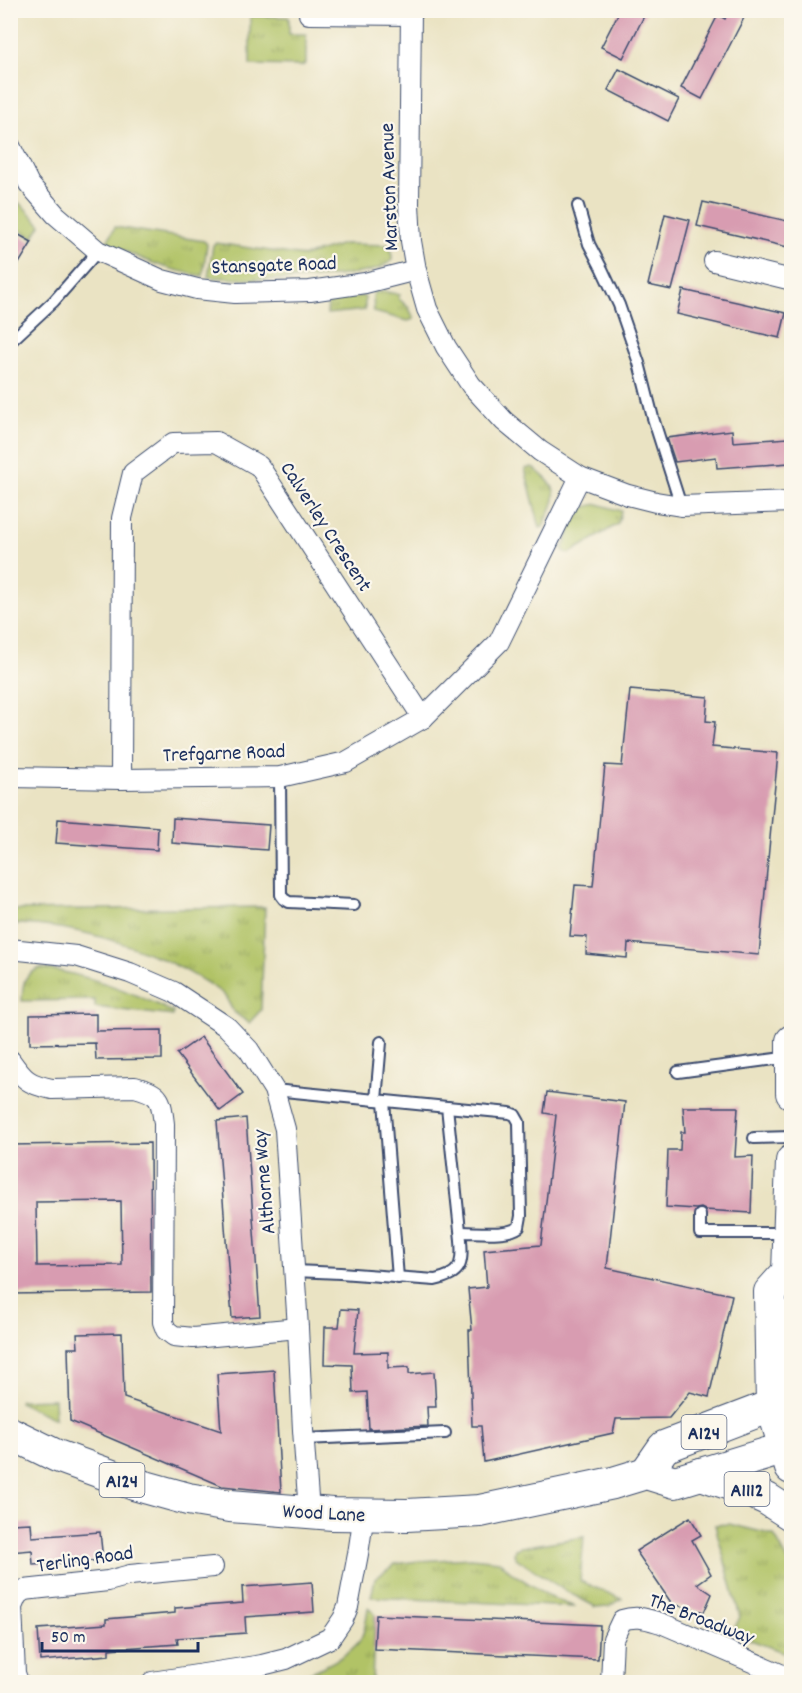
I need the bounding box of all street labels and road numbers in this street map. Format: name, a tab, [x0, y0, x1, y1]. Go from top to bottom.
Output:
street label: Marston Avenue	[374, 122, 408, 251]
street label: Stansgate Road	[211, 250, 337, 284]
street label: Calverley Crescent	[271, 457, 378, 599]
street label: Trefgarne Road	[162, 738, 286, 772]
street label: Althorne Way	[246, 1128, 286, 1235]
road number: A124	[682, 1415, 726, 1449]
road number: A124	[100, 1463, 144, 1497]
road number: A1112	[724, 1472, 770, 1506]
street label: Wood Lane	[282, 1498, 366, 1532]
street label: Terling Road	[35, 1539, 136, 1583]
street label: The Broadway	[644, 1587, 758, 1655]

